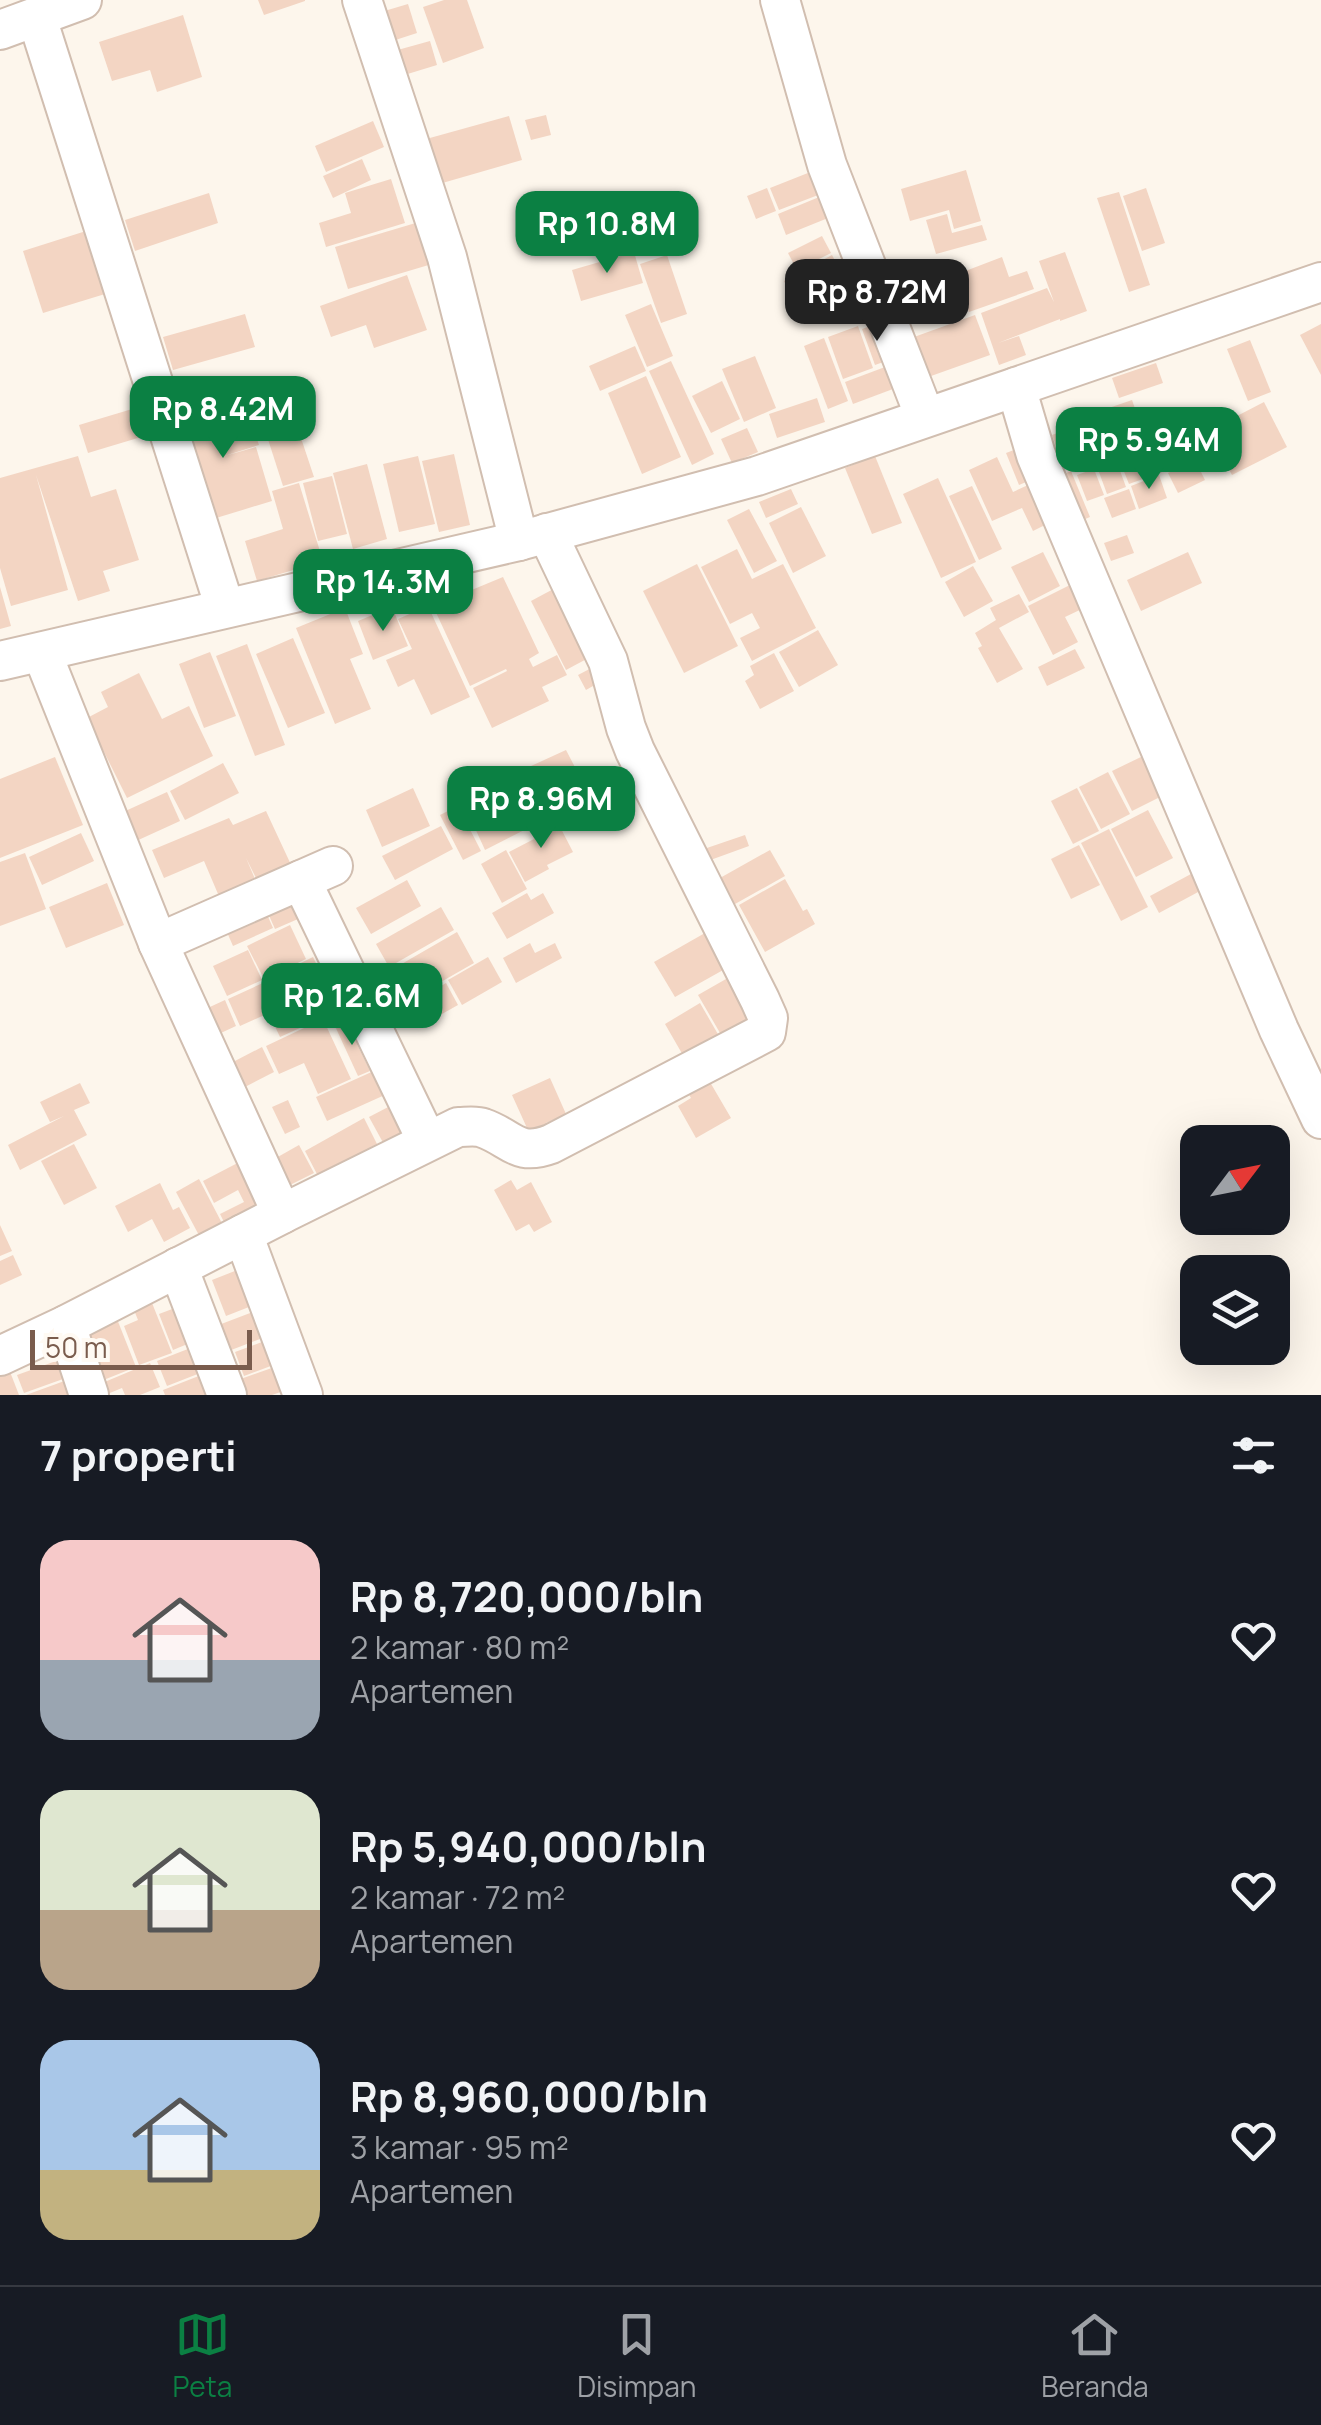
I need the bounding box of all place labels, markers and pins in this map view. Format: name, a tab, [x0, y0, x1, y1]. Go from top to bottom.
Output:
pin: Rp 10.8M	[504, 191, 710, 276]
pin: Rp 8.72M	[774, 259, 980, 344]
pin: Rp 8.42M	[120, 376, 326, 461]
pin: Rp 5.94M	[1046, 407, 1252, 492]
pin: Rp 14.3M	[280, 549, 486, 634]
pin: Rp 8.96M	[438, 766, 644, 851]
pin: Rp 12.6M	[249, 963, 455, 1048]

